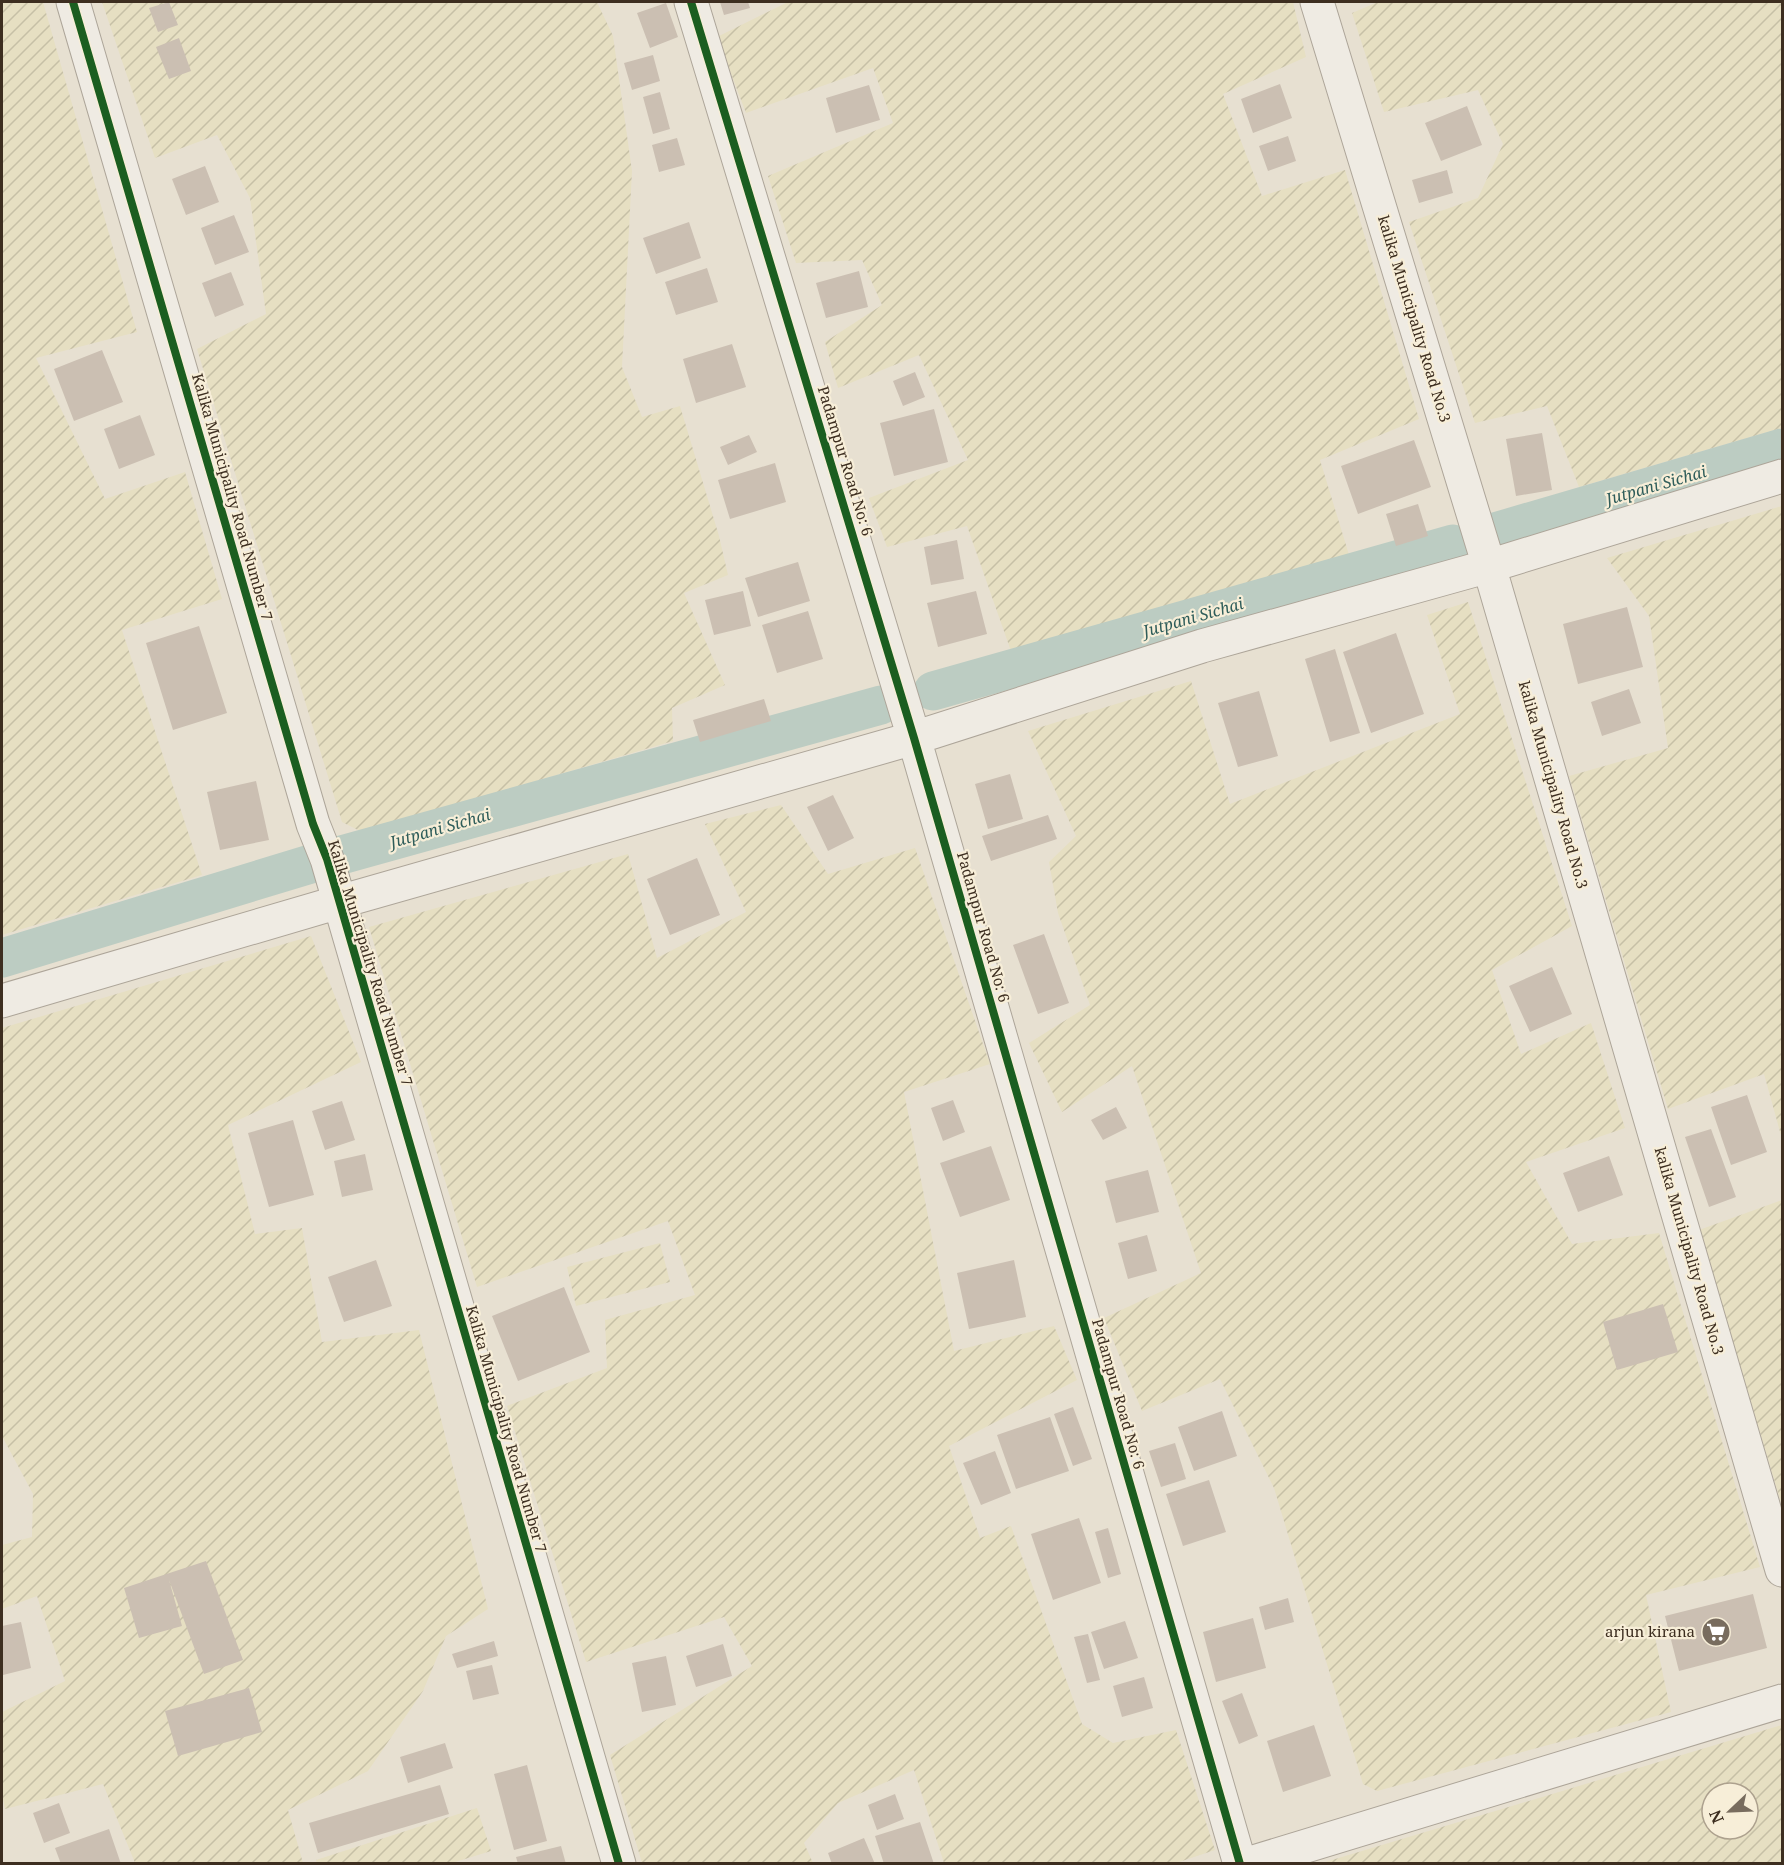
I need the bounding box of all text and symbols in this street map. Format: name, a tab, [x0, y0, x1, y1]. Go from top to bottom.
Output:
street label: kalika Municipality Road No.3	[1374, 213, 1456, 424]
street label: Kalika Municipality Road Number 7	[188, 371, 278, 623]
street label: Padampur Road No: 6	[814, 383, 878, 538]
water label: Jutpani Sichai	[1600, 460, 1709, 511]
water label: Jutpani Sichai	[1137, 592, 1246, 643]
street label: kalika Municipality Road No.3	[1515, 679, 1593, 891]
water label: Jutpani Sichai	[384, 803, 493, 854]
street label: Kalika Municipality Road Number 7	[324, 837, 418, 1088]
street label: Padampur Road No: 6	[953, 849, 1015, 1004]
street label: kalika Municipality Road No.3	[1651, 1145, 1729, 1357]
street label: Kalika Municipality Road Number 7	[462, 1303, 552, 1555]
street label: Padampur Road No: 6	[1088, 1316, 1150, 1471]
supermarket icon: arjun kirana	[1700, 1616, 1732, 1648]
place label: arjun kirana	[1605, 1621, 1695, 1641]
north arrow	[1700, 1781, 1760, 1841]
text: N	[1703, 1806, 1729, 1827]

